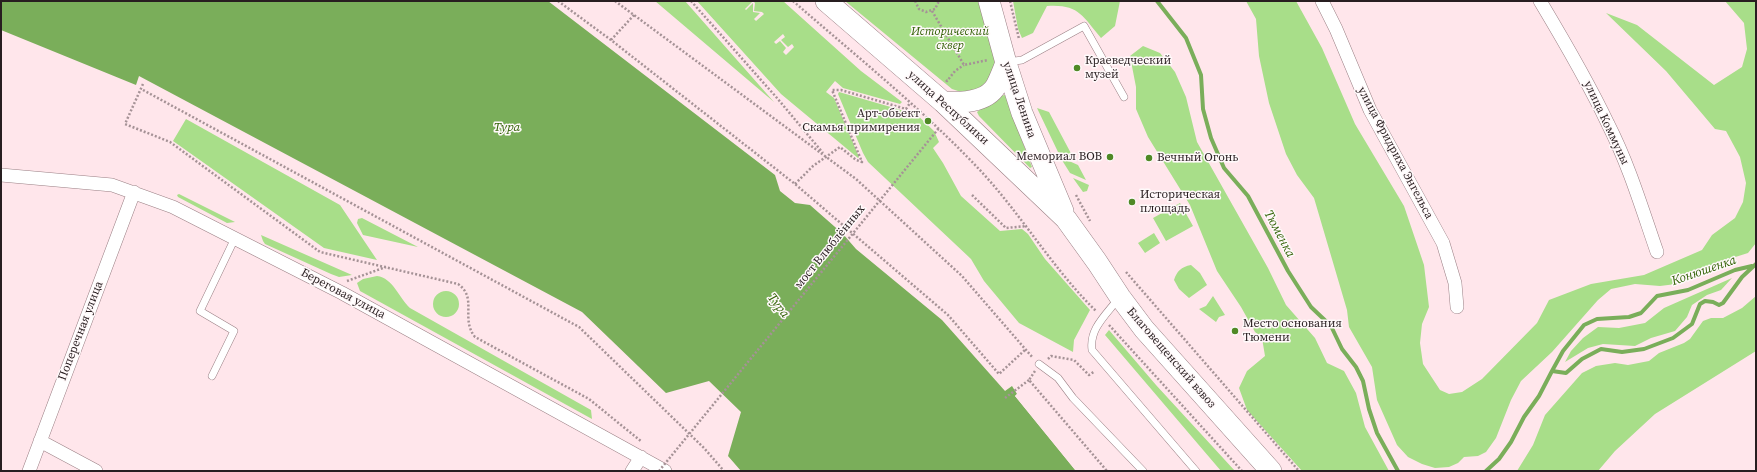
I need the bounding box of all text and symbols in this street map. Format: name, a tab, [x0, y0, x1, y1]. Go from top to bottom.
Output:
park label: Исторический сквер	[911, 25, 989, 53]
place label: Краеведческий музей	[1085, 54, 1171, 82]
street label: улица Ленина	[999, 60, 1039, 140]
marker: Краеведческий музей	[1072, 63, 1082, 73]
street label: улица Республики	[905, 68, 991, 148]
street label: улица Коммуны	[1580, 79, 1632, 167]
street label: улица Фридриха Энгельса	[1354, 85, 1436, 221]
place label: Арт-обьект Скамья примирения	[802, 107, 920, 135]
marker: Арт-обьект Скамья примирения	[923, 116, 933, 126]
water label: Тура	[494, 120, 520, 136]
place label: Мемориал ВОВ	[1016, 150, 1102, 164]
place label: Вечный Огонь	[1157, 151, 1238, 165]
marker: Мемориал ВОВ	[1105, 152, 1115, 162]
marker: Вечный Огонь	[1144, 153, 1154, 163]
place label: Историческая площадь	[1140, 188, 1220, 216]
marker: Историческая площадь	[1127, 197, 1137, 207]
street label: мост Влюблённых	[792, 202, 868, 292]
water label: Тюменка	[1260, 208, 1298, 260]
water label: Конюшенка	[1670, 253, 1738, 289]
street label: Береговая улица	[298, 266, 388, 322]
street label: Поперечная улица	[55, 279, 107, 383]
water label: Тура	[764, 291, 792, 321]
street label: Благовещенский взвоз	[1123, 305, 1219, 411]
place label: Место основания Тюмени	[1243, 317, 1342, 345]
marker: Место основания Тюмени	[1230, 326, 1240, 336]

